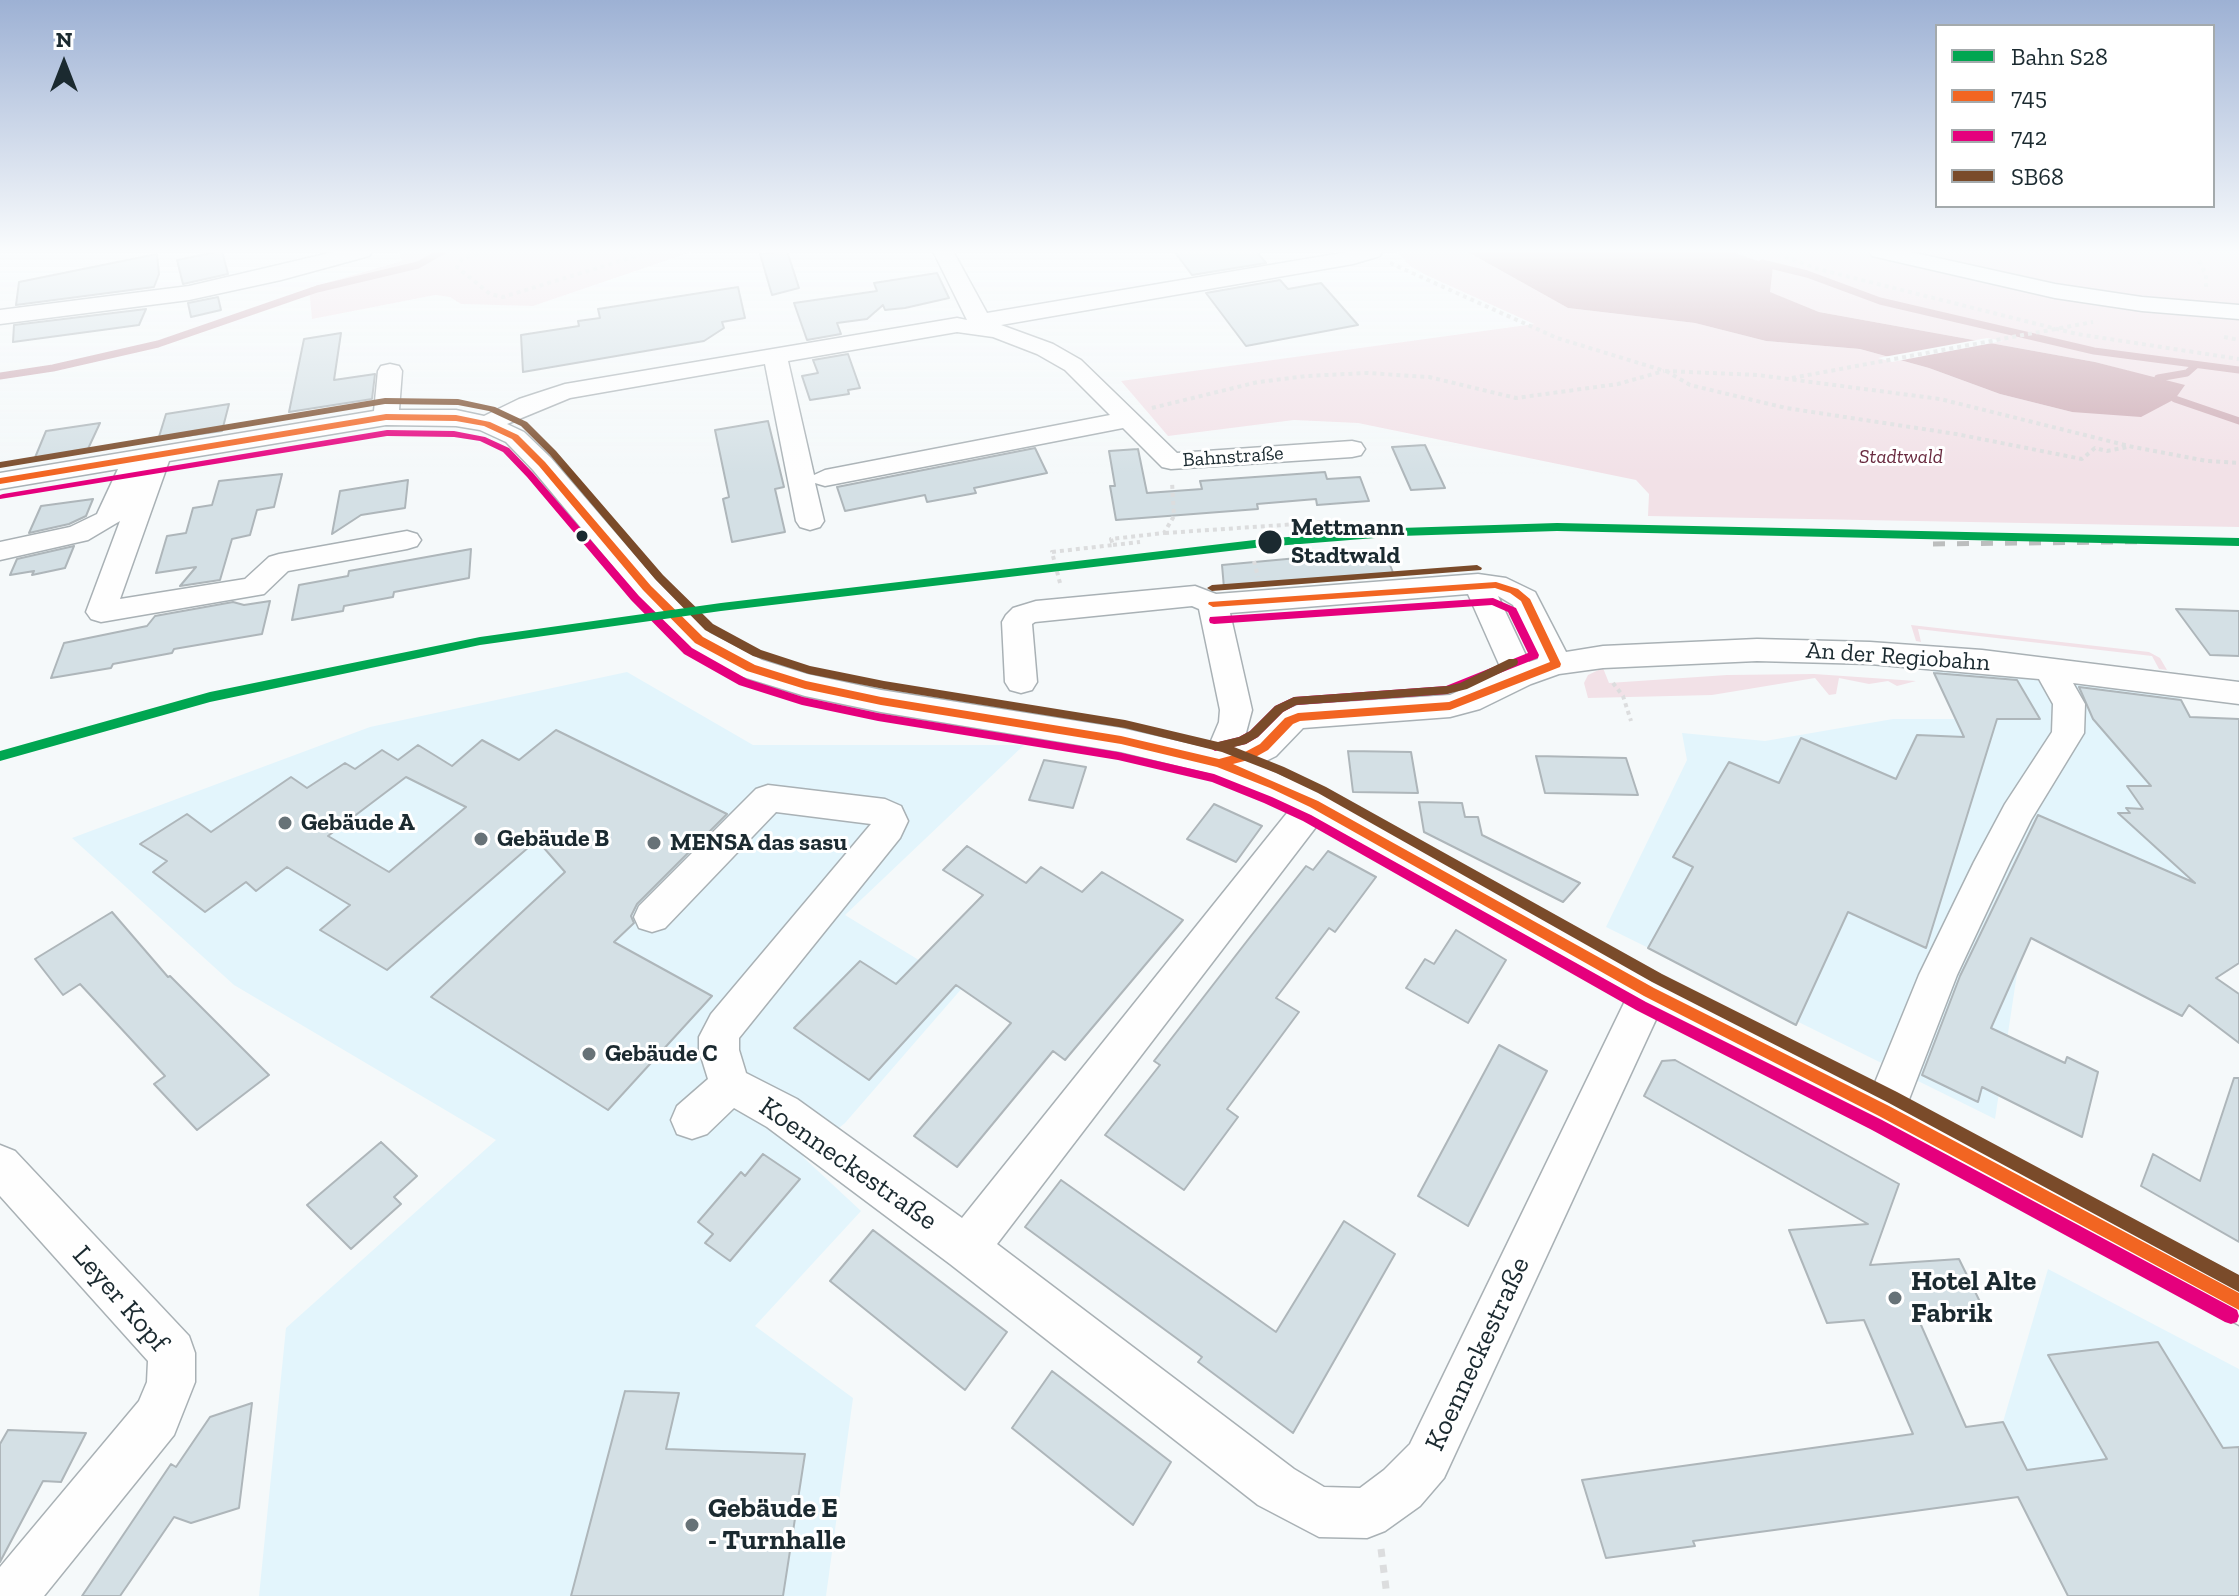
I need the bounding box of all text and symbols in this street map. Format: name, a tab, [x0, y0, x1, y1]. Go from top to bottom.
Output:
north arrow	[24, 24, 104, 104]
legend	[1935, 24, 2215, 208]
text: N	[56, 26, 72, 53]
text: Bahn S28	[2011, 42, 2108, 71]
text: 745	[2011, 82, 2047, 111]
text: 742	[2011, 122, 2047, 151]
text: SB68	[2011, 162, 2064, 191]
street label: Bahnstraße	[1182, 442, 1284, 472]
park label: Stadtwald	[1859, 445, 1943, 469]
place label: Mettmann Stadtwald	[1291, 514, 1404, 570]
unlabelled marker	[574, 528, 590, 544]
marker: Mettmann Stadtwald	[1256, 528, 1284, 556]
street label: An der Regiobahn	[1805, 636, 1991, 678]
place label: Gebäude A	[301, 809, 415, 837]
marker: Gebäude A	[276, 814, 294, 832]
place label: Gebäude B	[497, 825, 609, 853]
place label: MENSA das sasu	[670, 829, 847, 857]
marker: Gebäude B	[472, 830, 490, 848]
marker: MENSA das sasu	[645, 834, 663, 852]
place label: Gebäude C	[605, 1040, 718, 1068]
marker: Gebäude C	[580, 1045, 598, 1063]
street label: Koenneckestraße	[752, 1090, 944, 1238]
street label: Leyer Kopf	[65, 1239, 175, 1359]
street label: Koenneckestraße	[1418, 1252, 1538, 1456]
place label: Hotel Alte Fabrik	[1911, 1265, 2036, 1331]
marker: Hotel Alte Fabrik	[1886, 1289, 1904, 1307]
place label: Gebäude E - Turnhalle	[708, 1492, 846, 1558]
marker: Gebäude E - Turnhalle	[683, 1516, 701, 1534]

